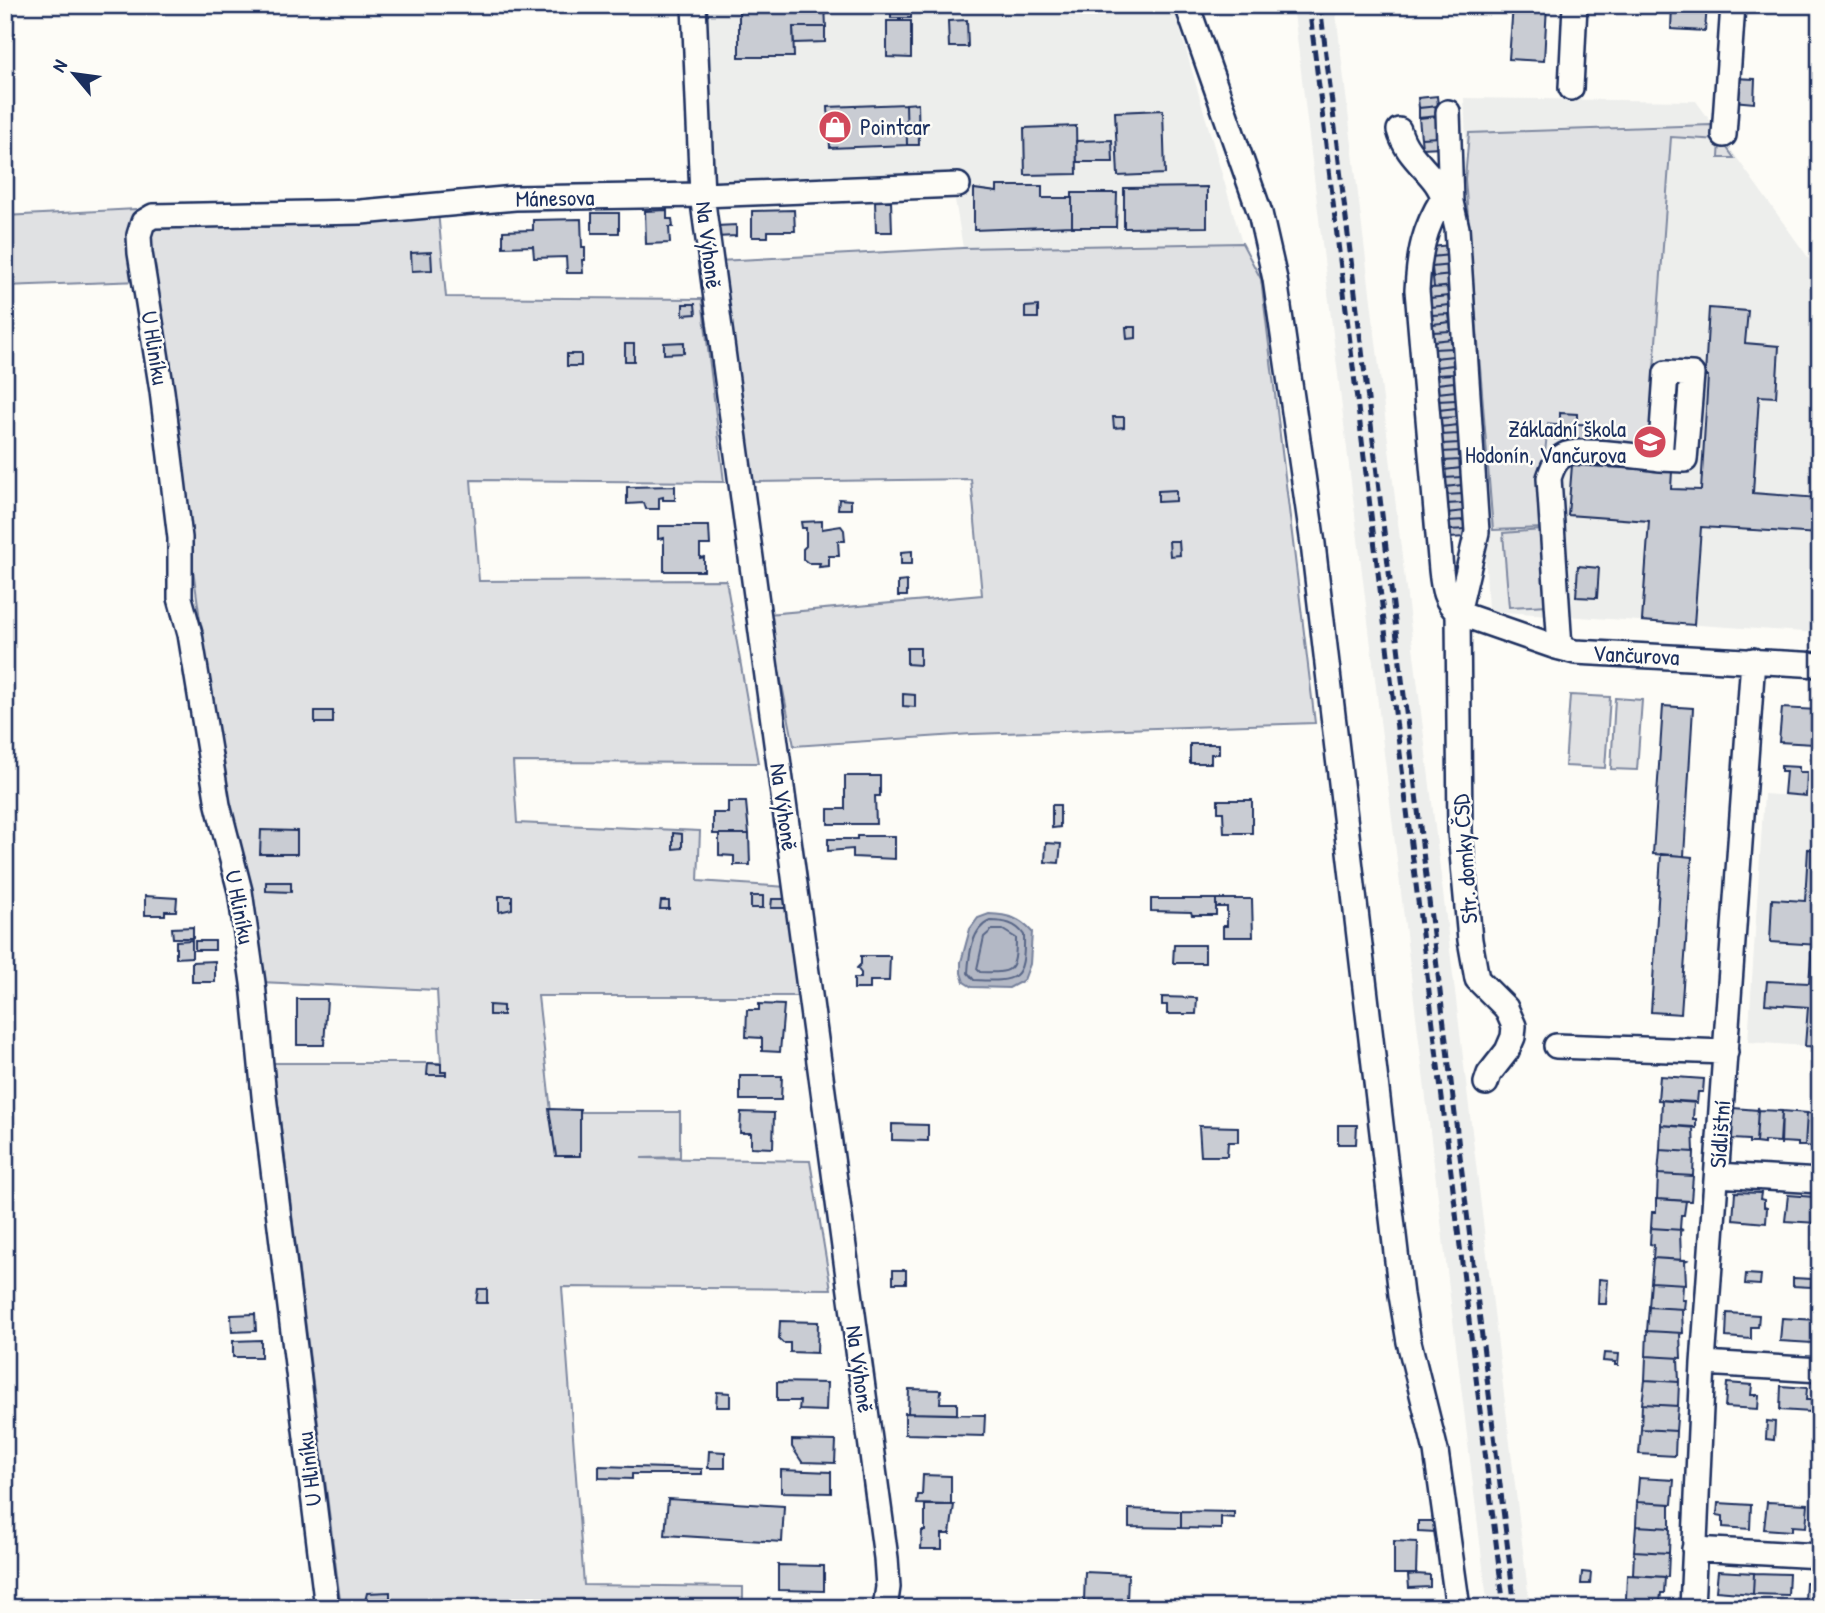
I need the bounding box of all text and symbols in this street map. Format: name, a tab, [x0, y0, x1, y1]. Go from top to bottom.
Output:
north arrow	[38, 38, 108, 108]
text: N	[45, 55, 73, 76]
shop icon: Pointcar	[816, 108, 854, 146]
place label: Pointcar	[860, 111, 931, 142]
street label: Mánesova	[515, 181, 595, 214]
street label: Na Výhoně	[689, 200, 730, 290]
street label: U Hliníku	[134, 309, 177, 387]
place label: Základní škola Hodonín, Vančurova	[1465, 413, 1626, 470]
school or university icon: Základní škola Hodonín, Vančurova	[1631, 423, 1669, 461]
street label: Vančurova	[1592, 637, 1680, 672]
street label: Na Výhoně	[763, 761, 806, 853]
street label: Str. domky ČSD	[1444, 793, 1485, 925]
street label: U Hliníku	[218, 867, 263, 946]
street label: Sídlištní	[1702, 1099, 1737, 1169]
street label: Na Výhoně	[839, 1323, 882, 1415]
street label: U Hliníku	[289, 1430, 328, 1508]

